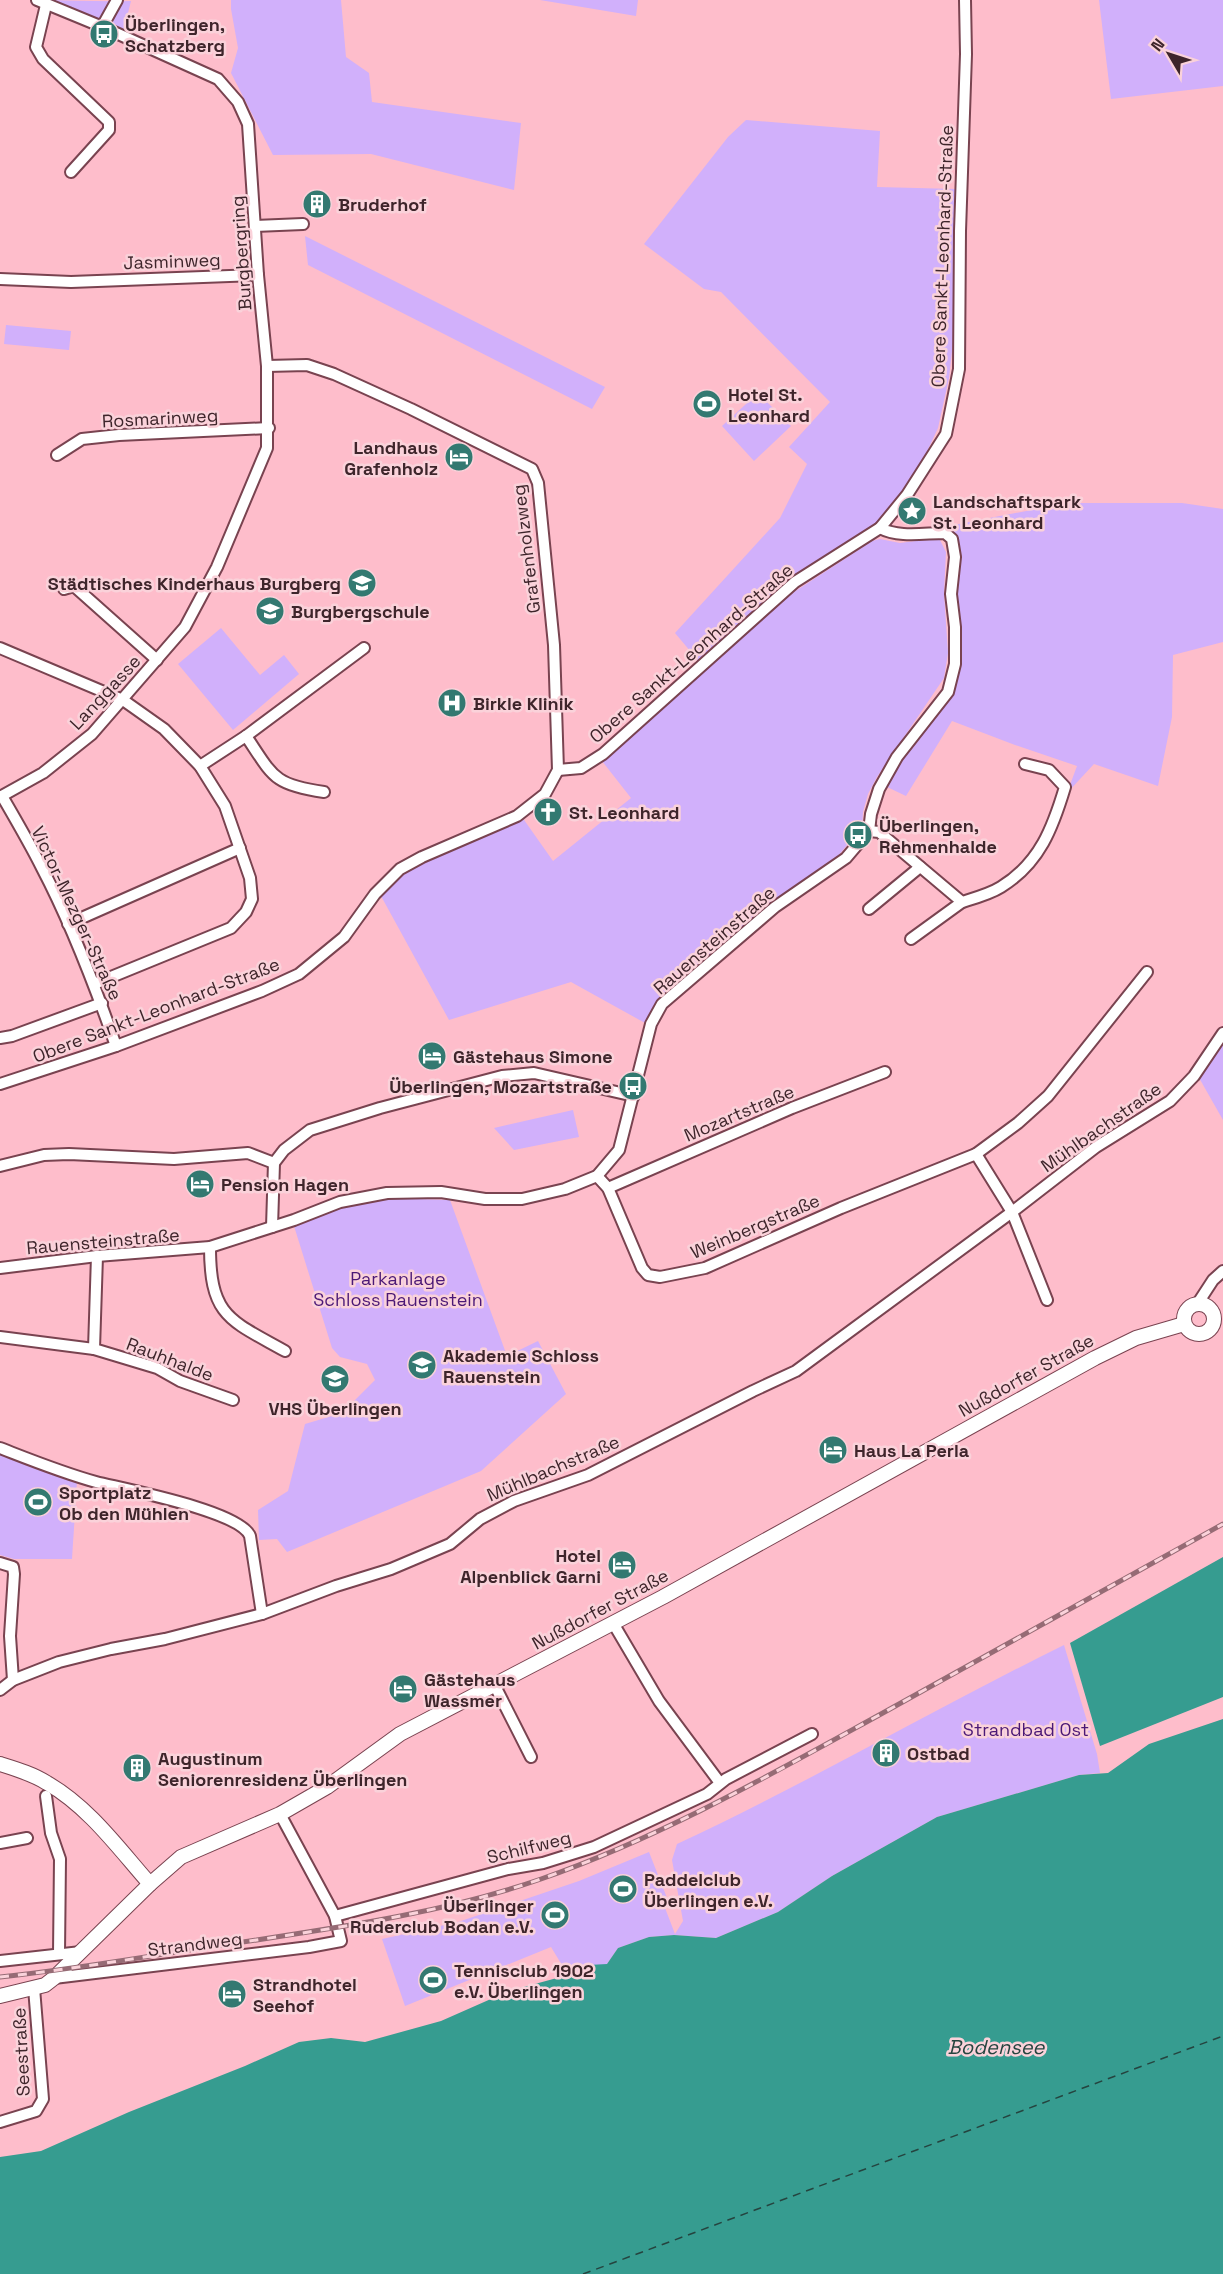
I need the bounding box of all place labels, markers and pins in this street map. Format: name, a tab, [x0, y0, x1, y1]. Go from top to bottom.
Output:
place label: Überlingen, Schatzberg	[125, 13, 225, 57]
bus stop icon: Überlingen, Schatzberg	[88, 18, 120, 50]
building icon: Bruderhof	[301, 188, 333, 220]
place label: Bruderhof	[338, 193, 427, 216]
place label: Hotel St. Leonhard	[728, 383, 810, 427]
sports icon: Hotel St. Leonhard	[691, 388, 723, 420]
place label: Landhaus Grafenholz	[344, 436, 438, 480]
hotel icon: Landhaus Grafenholz	[443, 441, 475, 473]
place label: Landschaftspark St. Leonhard	[933, 490, 1081, 534]
place icon: Landschaftspark St. Leonhard	[896, 495, 928, 527]
school or university icon: Städtisches Kinderhaus Burgberg	[346, 567, 378, 599]
place label: Städtisches Kinderhaus Burgberg	[48, 572, 341, 595]
school or university icon: Burgbergschule	[254, 595, 286, 627]
place label: Burgbergschule	[291, 600, 430, 623]
hospital icon: Birkle Klinik	[436, 687, 468, 719]
place label: Birkle Klinik	[473, 692, 574, 715]
church icon: St. Leonhard	[532, 796, 564, 828]
place label: St. Leonhard	[569, 801, 680, 824]
place label: Überlingen, Rehmenhalde	[879, 814, 997, 858]
bus stop icon: Überlingen, Rehmenhalde	[842, 819, 874, 851]
hotel icon: Gästehaus Simone	[416, 1040, 448, 1072]
place label: Gästehaus Simone	[453, 1045, 613, 1068]
bus stop icon: Überlingen, Mozartstraße	[617, 1070, 649, 1102]
place label: Überlingen, Mozartstraße	[389, 1075, 612, 1098]
hotel icon: Pension Hagen	[184, 1168, 216, 1200]
place label: Pension Hagen	[221, 1173, 349, 1196]
place label: Akademie Schloss Rauenstein	[443, 1344, 599, 1388]
school or university icon: Akademie Schloss Rauenstein	[406, 1349, 438, 1381]
school or university icon: VHS Überlingen	[319, 1363, 351, 1395]
place label: VHS Überlingen	[268, 1397, 402, 1420]
hotel icon: Haus La Perla	[817, 1434, 849, 1466]
place label: Haus La Perla	[854, 1439, 970, 1462]
place label: Sportplatz Ob den Mühlen	[59, 1481, 189, 1525]
sports icon: Sportplatz Ob den Mühlen	[22, 1486, 54, 1518]
place label: Hotel Alpenblick Garni	[460, 1544, 601, 1588]
hotel icon: Hotel Alpenblick Garni	[606, 1549, 638, 1581]
place label: Gästehaus Wassmer	[424, 1668, 516, 1712]
hotel icon: Gästehaus Wassmer	[387, 1673, 419, 1705]
building icon: Ostbad	[870, 1737, 902, 1769]
place label: Ostbad	[907, 1742, 970, 1765]
place label: Augustinum Seniorenresidenz Überlingen	[158, 1747, 407, 1791]
building icon: Augustinum Seniorenresidenz Überlingen	[121, 1752, 153, 1784]
place label: Paddelclub Überlingen e.V.	[644, 1868, 773, 1912]
sports icon: Paddelclub Überlingen e.V.	[607, 1873, 639, 1905]
place label: Überlinger Ruderclub Bodan e.V.	[350, 1894, 534, 1938]
sports icon: Überlinger Ruderclub Bodan e.V.	[539, 1899, 571, 1931]
place label: Tennisclub 1902 e.V. Überlingen	[454, 1959, 594, 2003]
sports icon: Tennisclub 1902 e.V. Überlingen	[417, 1964, 449, 1996]
place label: Strandhotel Seehof	[253, 1973, 357, 2017]
hotel icon: Strandhotel Seehof	[216, 1978, 248, 2010]

